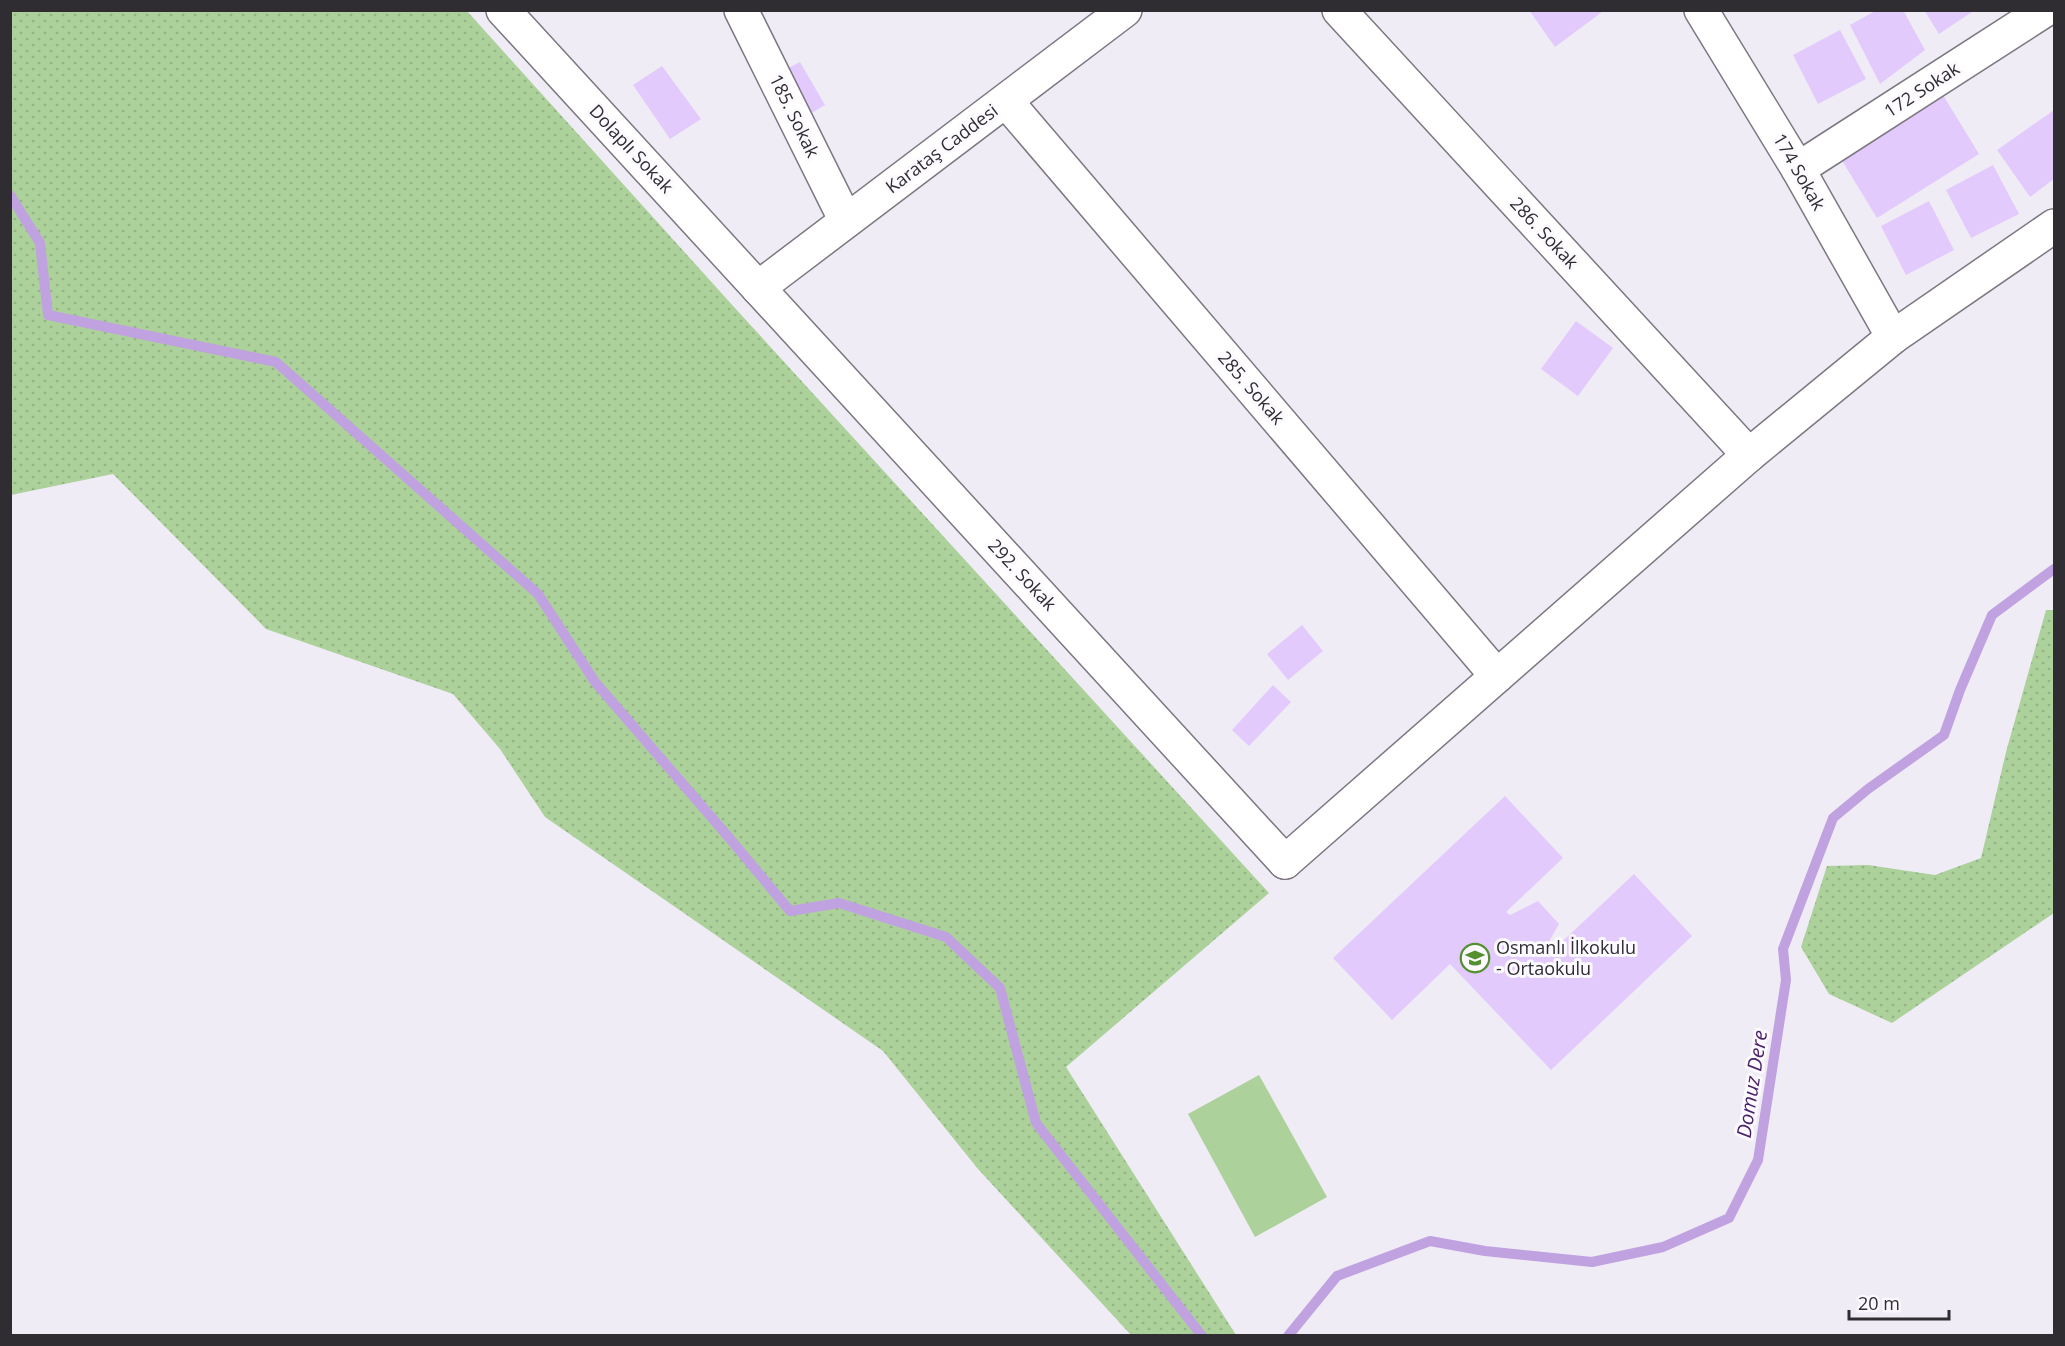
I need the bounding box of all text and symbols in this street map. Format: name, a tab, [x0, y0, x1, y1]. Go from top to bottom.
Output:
street label: 172 Sokak	[1879, 56, 1964, 122]
street label: 185. Sokak	[764, 70, 826, 162]
street label: Karataş Caddesi	[880, 98, 1002, 198]
street label: Dolaplı Sokak	[584, 99, 679, 198]
street label: 174 Sokak	[1768, 129, 1832, 215]
street label: 286. Sokak	[1505, 191, 1585, 274]
street label: 285. Sokak	[1213, 346, 1291, 430]
street label: 292. Sokak	[983, 533, 1063, 616]
place label: Osmanlı İlkokulu - Ortaokulu	[1496, 935, 1636, 980]
school or university icon: Osmanlı İlkokulu - Ortaokulu	[1459, 942, 1491, 974]
water label: Domuz Dere	[1730, 1028, 1773, 1140]
scale bar	[1849, 1283, 1950, 1321]
text: 20 m	[1858, 1291, 1900, 1315]

